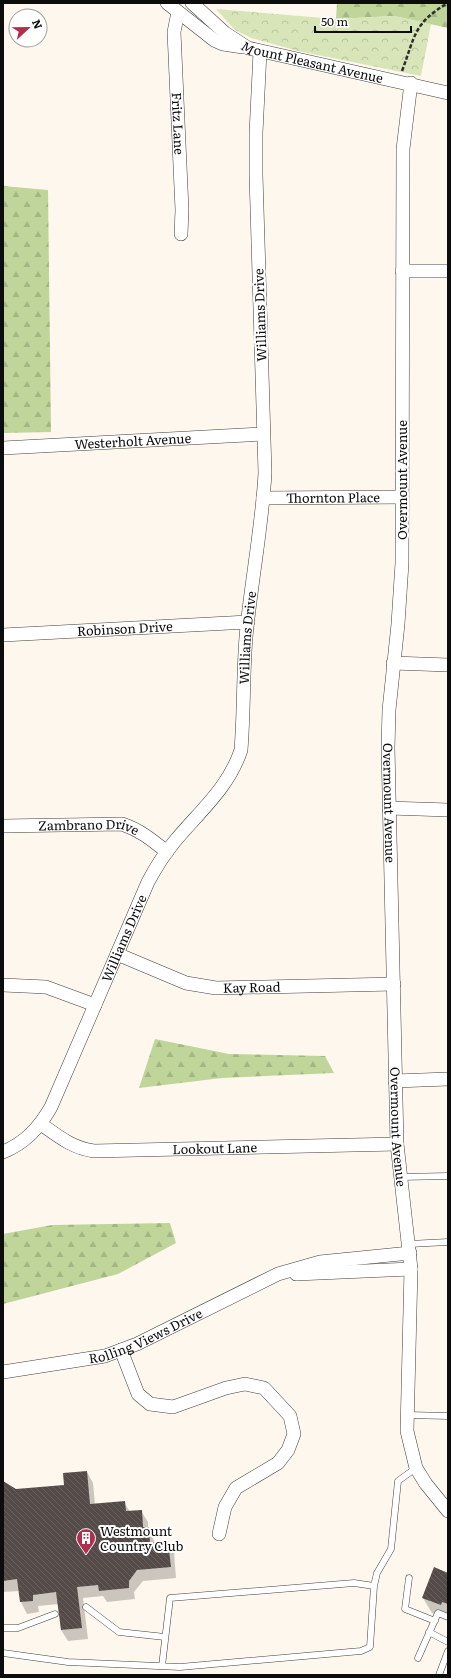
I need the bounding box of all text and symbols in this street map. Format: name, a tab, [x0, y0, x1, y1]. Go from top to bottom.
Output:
north arrow	[8, 8, 48, 48]
scale bar	[315, 8, 411, 34]
text: 50 m	[321, 12, 348, 30]
text: N	[29, 17, 47, 31]
street label: Mount Pleasant Avenue	[238, 36, 385, 87]
street label: Fritz Lane	[168, 92, 190, 155]
street label: Williams Drive	[248, 268, 271, 362]
street label: Overmount Avenue	[392, 420, 411, 540]
street label: Westerholt Avenue	[74, 428, 192, 453]
street label: Thornton Place	[286, 487, 380, 507]
street label: Williams Drive	[234, 590, 260, 685]
street label: Robinson Drive	[76, 616, 173, 640]
street label: Overmount Avenue	[379, 743, 401, 863]
street label: Zambrano Drive	[38, 814, 143, 839]
street label: Williams Drive	[96, 891, 151, 985]
street label: Kay Road	[223, 977, 281, 997]
street label: Overmount Avenue	[386, 1067, 412, 1188]
street label: Lookout Lane	[172, 1137, 258, 1158]
street label: Rolling Views Drive	[87, 1303, 205, 1367]
place label: Westmount Country Club	[100, 1521, 183, 1555]
building icon: Westmount Country Club	[75, 1527, 97, 1555]

